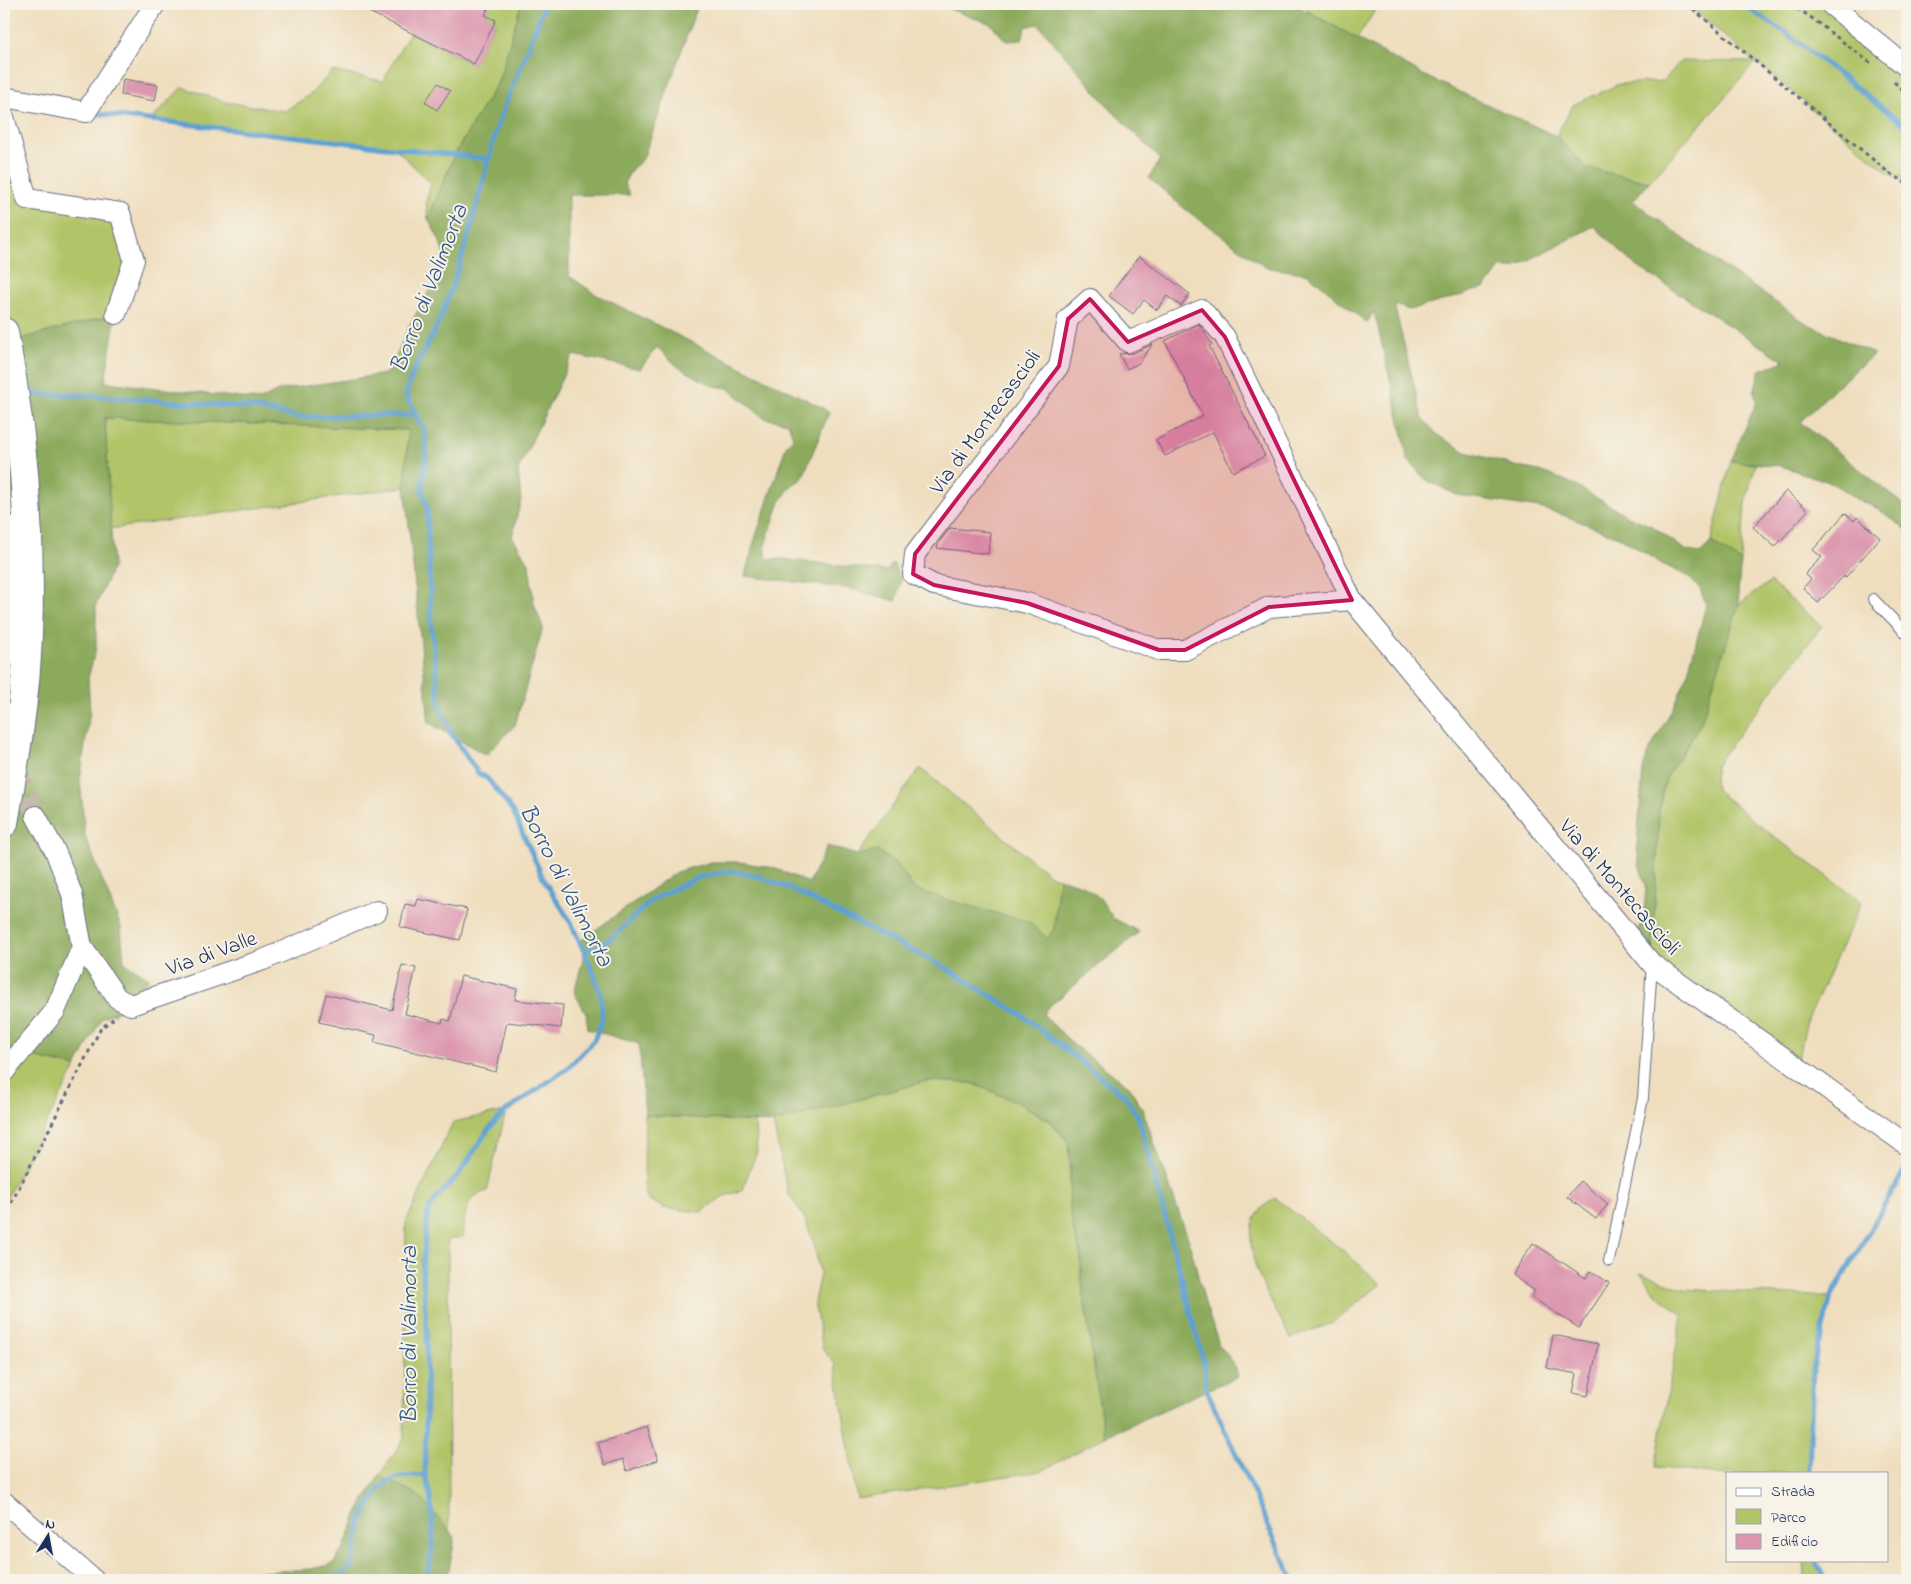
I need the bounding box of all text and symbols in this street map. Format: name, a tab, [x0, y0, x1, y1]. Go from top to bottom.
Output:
water label: Borro di Valimorta	[382, 199, 479, 378]
street label: Via di Montecascioli	[922, 344, 1050, 503]
water label: Borro di Valimorta	[509, 799, 621, 974]
street label: Via di Montecascioli	[1549, 812, 1687, 964]
street label: Via di Valle	[161, 924, 262, 986]
water label: Borro di Valimorta	[393, 1245, 428, 1424]
legend	[1726, 1472, 1888, 1562]
text: Strada	[1771, 1481, 1815, 1503]
text: Parco	[1771, 1507, 1806, 1529]
north arrow	[22, 1512, 72, 1562]
text: N	[44, 1514, 57, 1536]
text: Edificio	[1771, 1531, 1818, 1553]

